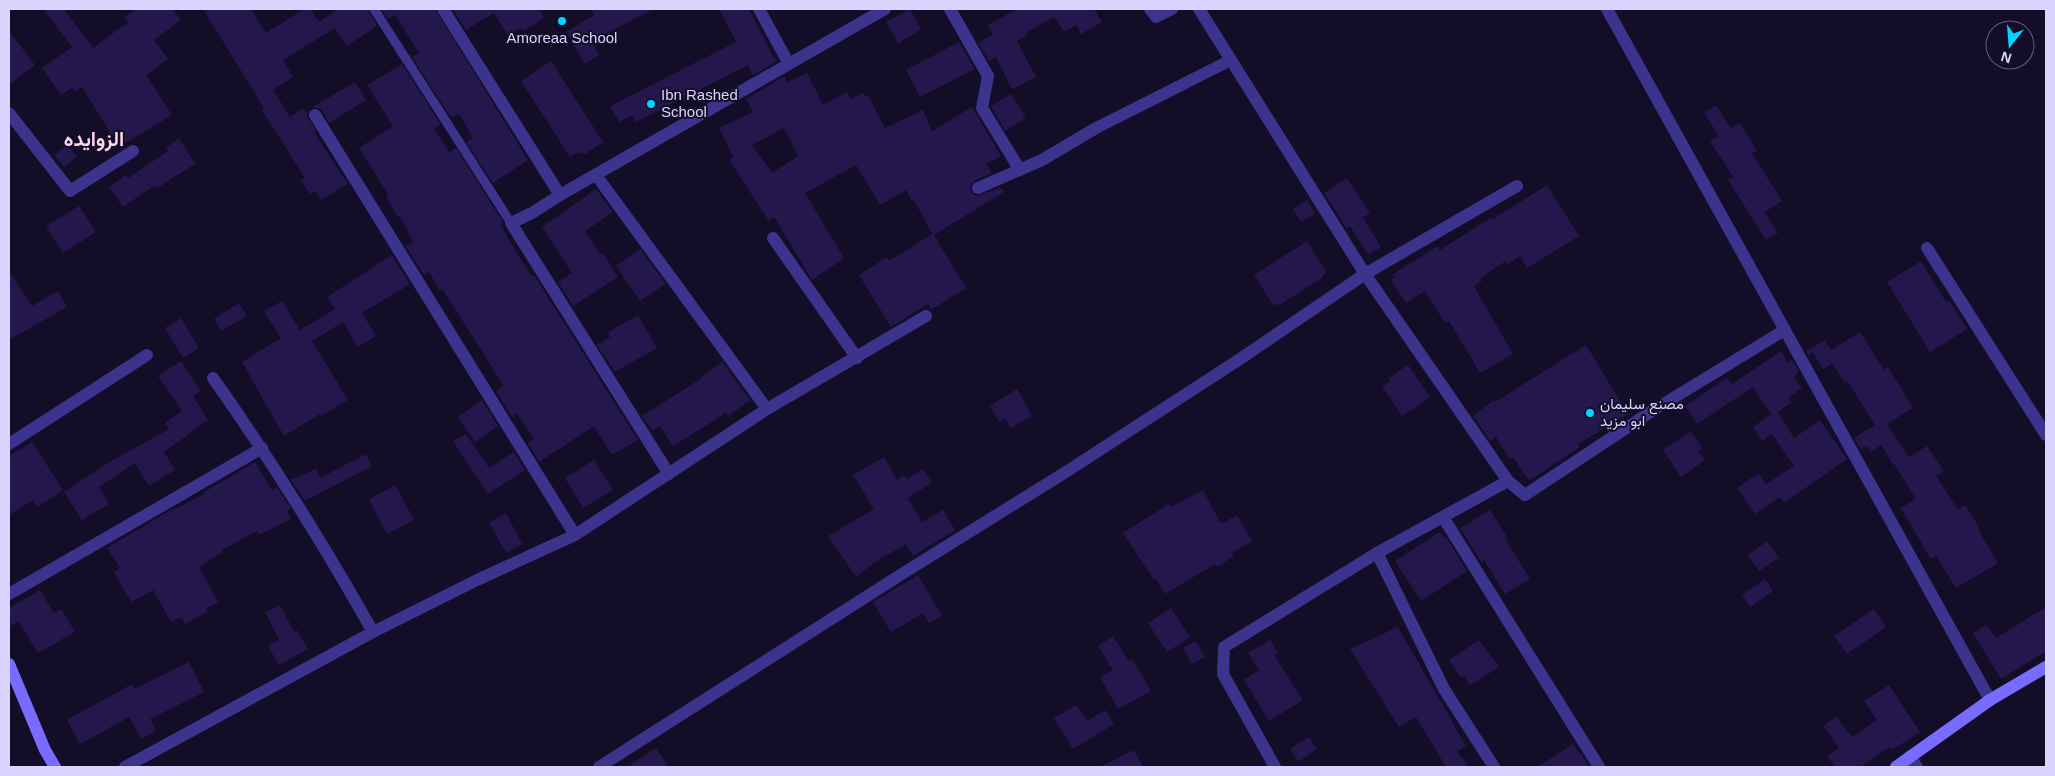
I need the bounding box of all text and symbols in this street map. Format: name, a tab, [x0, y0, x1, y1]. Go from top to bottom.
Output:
marker: Amoreaa School	[556, 15, 568, 27]
north arrow	[1985, 20, 2035, 70]
place label: Amoreaa School	[507, 29, 617, 46]
text: N	[1999, 48, 2013, 67]
place label: Ibn Rashed School	[661, 86, 738, 120]
marker: Ibn Rashed School	[645, 98, 657, 110]
district label: الزوايده	[64, 128, 124, 152]
place label: مصنع سليمان ابو مزيد	[1600, 395, 1684, 430]
marker: مصنع سليمان ابو مزيد	[1584, 407, 1596, 419]

